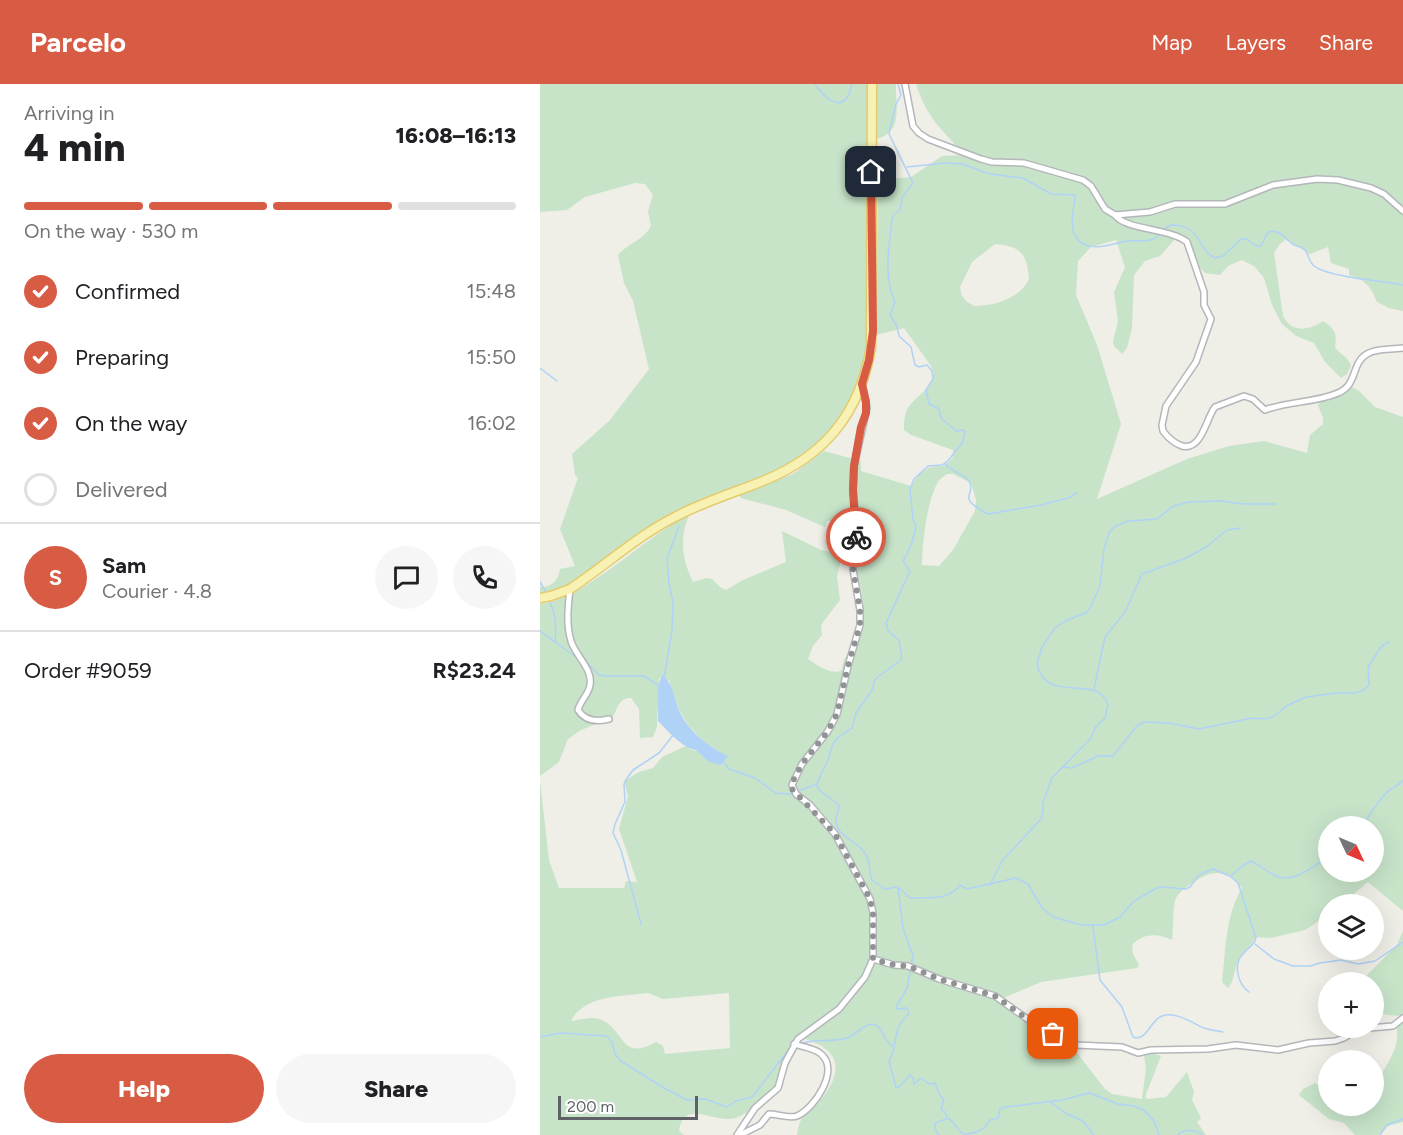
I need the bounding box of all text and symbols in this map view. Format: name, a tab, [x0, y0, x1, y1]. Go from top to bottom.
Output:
text: Parcelo	[30, 25, 126, 59]
text: Map	[1152, 30, 1192, 55]
text: Layers	[1225, 30, 1286, 55]
text: Share	[1319, 30, 1373, 55]
text: Arriving in	[24, 101, 114, 125]
text: 16:08–16:13	[396, 122, 516, 149]
text: 4 min	[24, 124, 126, 171]
pin	[845, 146, 896, 197]
icon: home	[854, 155, 887, 188]
text: On the way · 530 m	[24, 219, 198, 243]
icon: check	[24, 275, 57, 308]
text: Confirmed	[75, 278, 180, 305]
text: 15:48	[466, 279, 516, 303]
icon: check	[24, 341, 57, 374]
text: Preparing	[75, 344, 169, 371]
text: 15:50	[467, 345, 516, 369]
icon: check	[24, 407, 57, 440]
text: On the way	[75, 410, 187, 437]
text: 16:02	[467, 411, 516, 435]
text: Delivered	[75, 476, 168, 503]
courier	[826, 507, 886, 567]
icon: bike	[840, 521, 873, 554]
button: chat	[375, 546, 438, 609]
button: phone	[453, 546, 516, 609]
text: Sam	[102, 552, 146, 579]
text: S	[49, 564, 62, 591]
text: Courier · 4.8	[102, 579, 212, 603]
text: Order #9059	[24, 657, 152, 684]
text: R$23.24	[433, 657, 516, 684]
north arrow	[1318, 816, 1384, 882]
map controls	[1318, 816, 1384, 1116]
button: layers	[1318, 894, 1384, 960]
button: +	[1318, 972, 1384, 1038]
pin	[1027, 1008, 1078, 1059]
icon: bag	[1036, 1017, 1069, 1050]
button: −	[1318, 1050, 1384, 1116]
button: Help	[24, 1054, 264, 1123]
button: Share	[276, 1054, 516, 1123]
scale bar	[558, 1093, 698, 1120]
text: 200 m	[567, 1097, 614, 1116]

